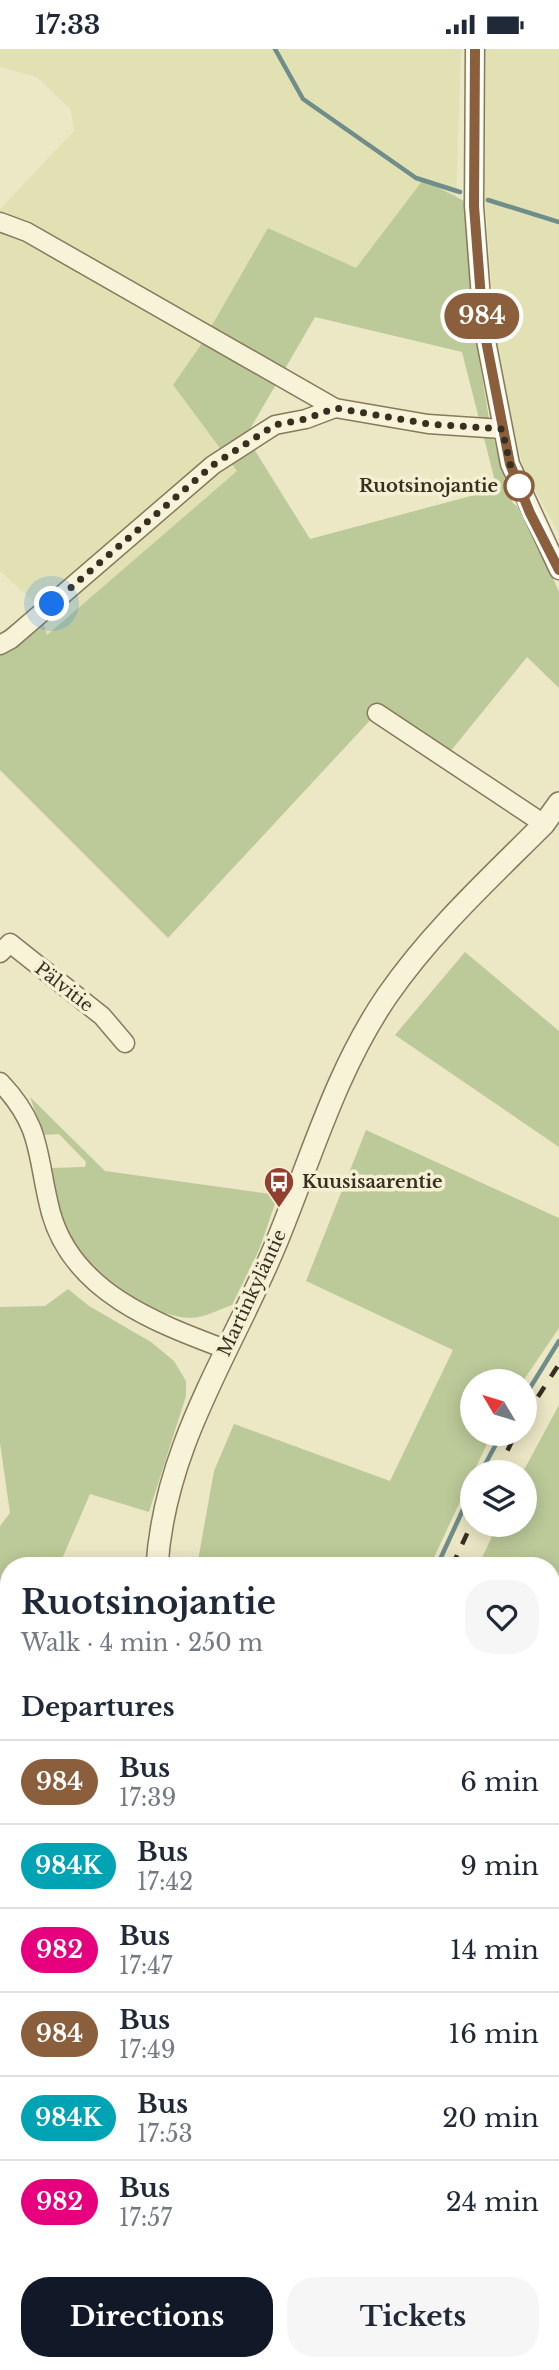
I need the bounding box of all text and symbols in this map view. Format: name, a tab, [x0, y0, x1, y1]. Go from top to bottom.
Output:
text: 17:33	[35, 9, 100, 41]
line badge: 984	[442, 293, 522, 339]
text: 984	[458, 301, 506, 330]
marker: Ruotsinojantie	[504, 471, 534, 501]
place label: Ruotsinojantie	[359, 475, 498, 497]
your location	[34, 586, 69, 621]
street label: Pälvitie	[30, 957, 98, 1017]
bus stop icon: Kuusisaarentie	[262, 1165, 296, 1209]
place label: Kuusisaarentie	[302, 1171, 442, 1193]
street label: Martinkyläntie	[213, 1226, 291, 1360]
north arrow	[460, 1369, 537, 1445]
map controls	[460, 1369, 537, 1537]
button: layers	[460, 1460, 537, 1537]
button: heart	[465, 1580, 539, 1654]
text: Ruotsinojantie	[21, 1582, 276, 1623]
text: Walk · 4 min · 250 m	[21, 1629, 263, 1657]
text: Departures	[21, 1691, 175, 1723]
text: Bus	[119, 1752, 170, 1784]
text: 6 min	[460, 1766, 539, 1798]
text: 984	[36, 1767, 83, 1796]
text: 17:39	[119, 1784, 176, 1812]
text: Bus	[137, 1836, 188, 1868]
text: 9 min	[460, 1850, 539, 1882]
text: 984K	[35, 1851, 102, 1880]
text: 17:42	[137, 1868, 193, 1896]
text: Bus	[119, 1920, 170, 1952]
text: 14 min	[450, 1934, 539, 1966]
text: 982	[36, 1935, 83, 1964]
text: 17:47	[119, 1952, 172, 1980]
text: Bus	[119, 2004, 170, 2036]
text: 16 min	[449, 2018, 539, 2050]
text: 984	[36, 2019, 83, 2048]
text: 17:49	[119, 2036, 176, 2064]
text: Bus	[137, 2088, 188, 2120]
text: 20 min	[442, 2102, 539, 2134]
text: 984K	[35, 2103, 102, 2132]
text: 17:53	[137, 2120, 193, 2148]
text: Bus	[119, 2172, 170, 2204]
text: 24 min	[446, 2186, 539, 2218]
text: 982	[36, 2187, 83, 2216]
text: 17:57	[119, 2204, 172, 2232]
button: Directions	[21, 2277, 273, 2357]
button: Tickets	[287, 2277, 539, 2357]

